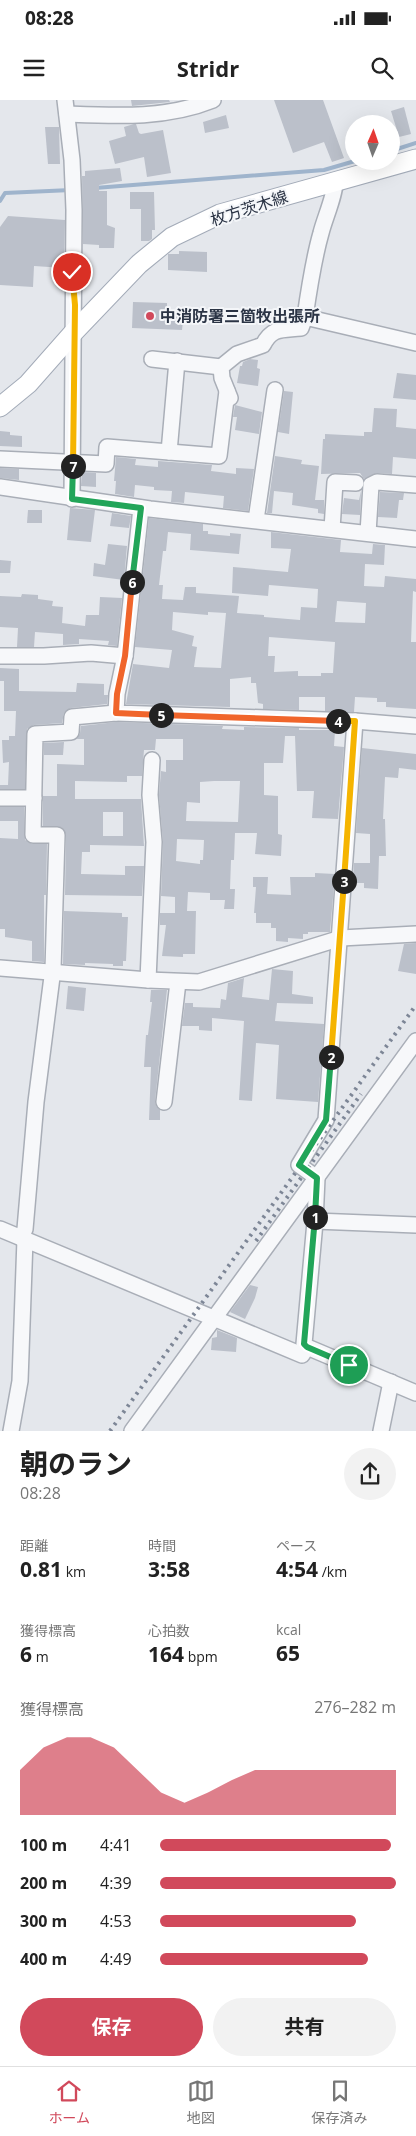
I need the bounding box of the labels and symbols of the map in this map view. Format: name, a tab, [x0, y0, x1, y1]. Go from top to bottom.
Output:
north arrow	[345, 115, 400, 170]
street label: 枚方茨木線	[208, 185, 290, 231]
pin	[51, 251, 93, 293]
place label: 中消防署三箇牧出張所	[160, 305, 320, 327]
marker: 中消防署三箇牧出張所	[144, 310, 156, 322]
pin: 7	[60, 454, 86, 478]
pin: 6	[120, 570, 144, 594]
pin: 5	[148, 702, 174, 728]
pin: 4	[326, 708, 350, 734]
pin: 3	[332, 868, 356, 894]
pin: 2	[318, 1044, 344, 1070]
pin: 1	[302, 1204, 328, 1230]
pin	[328, 1344, 370, 1386]

